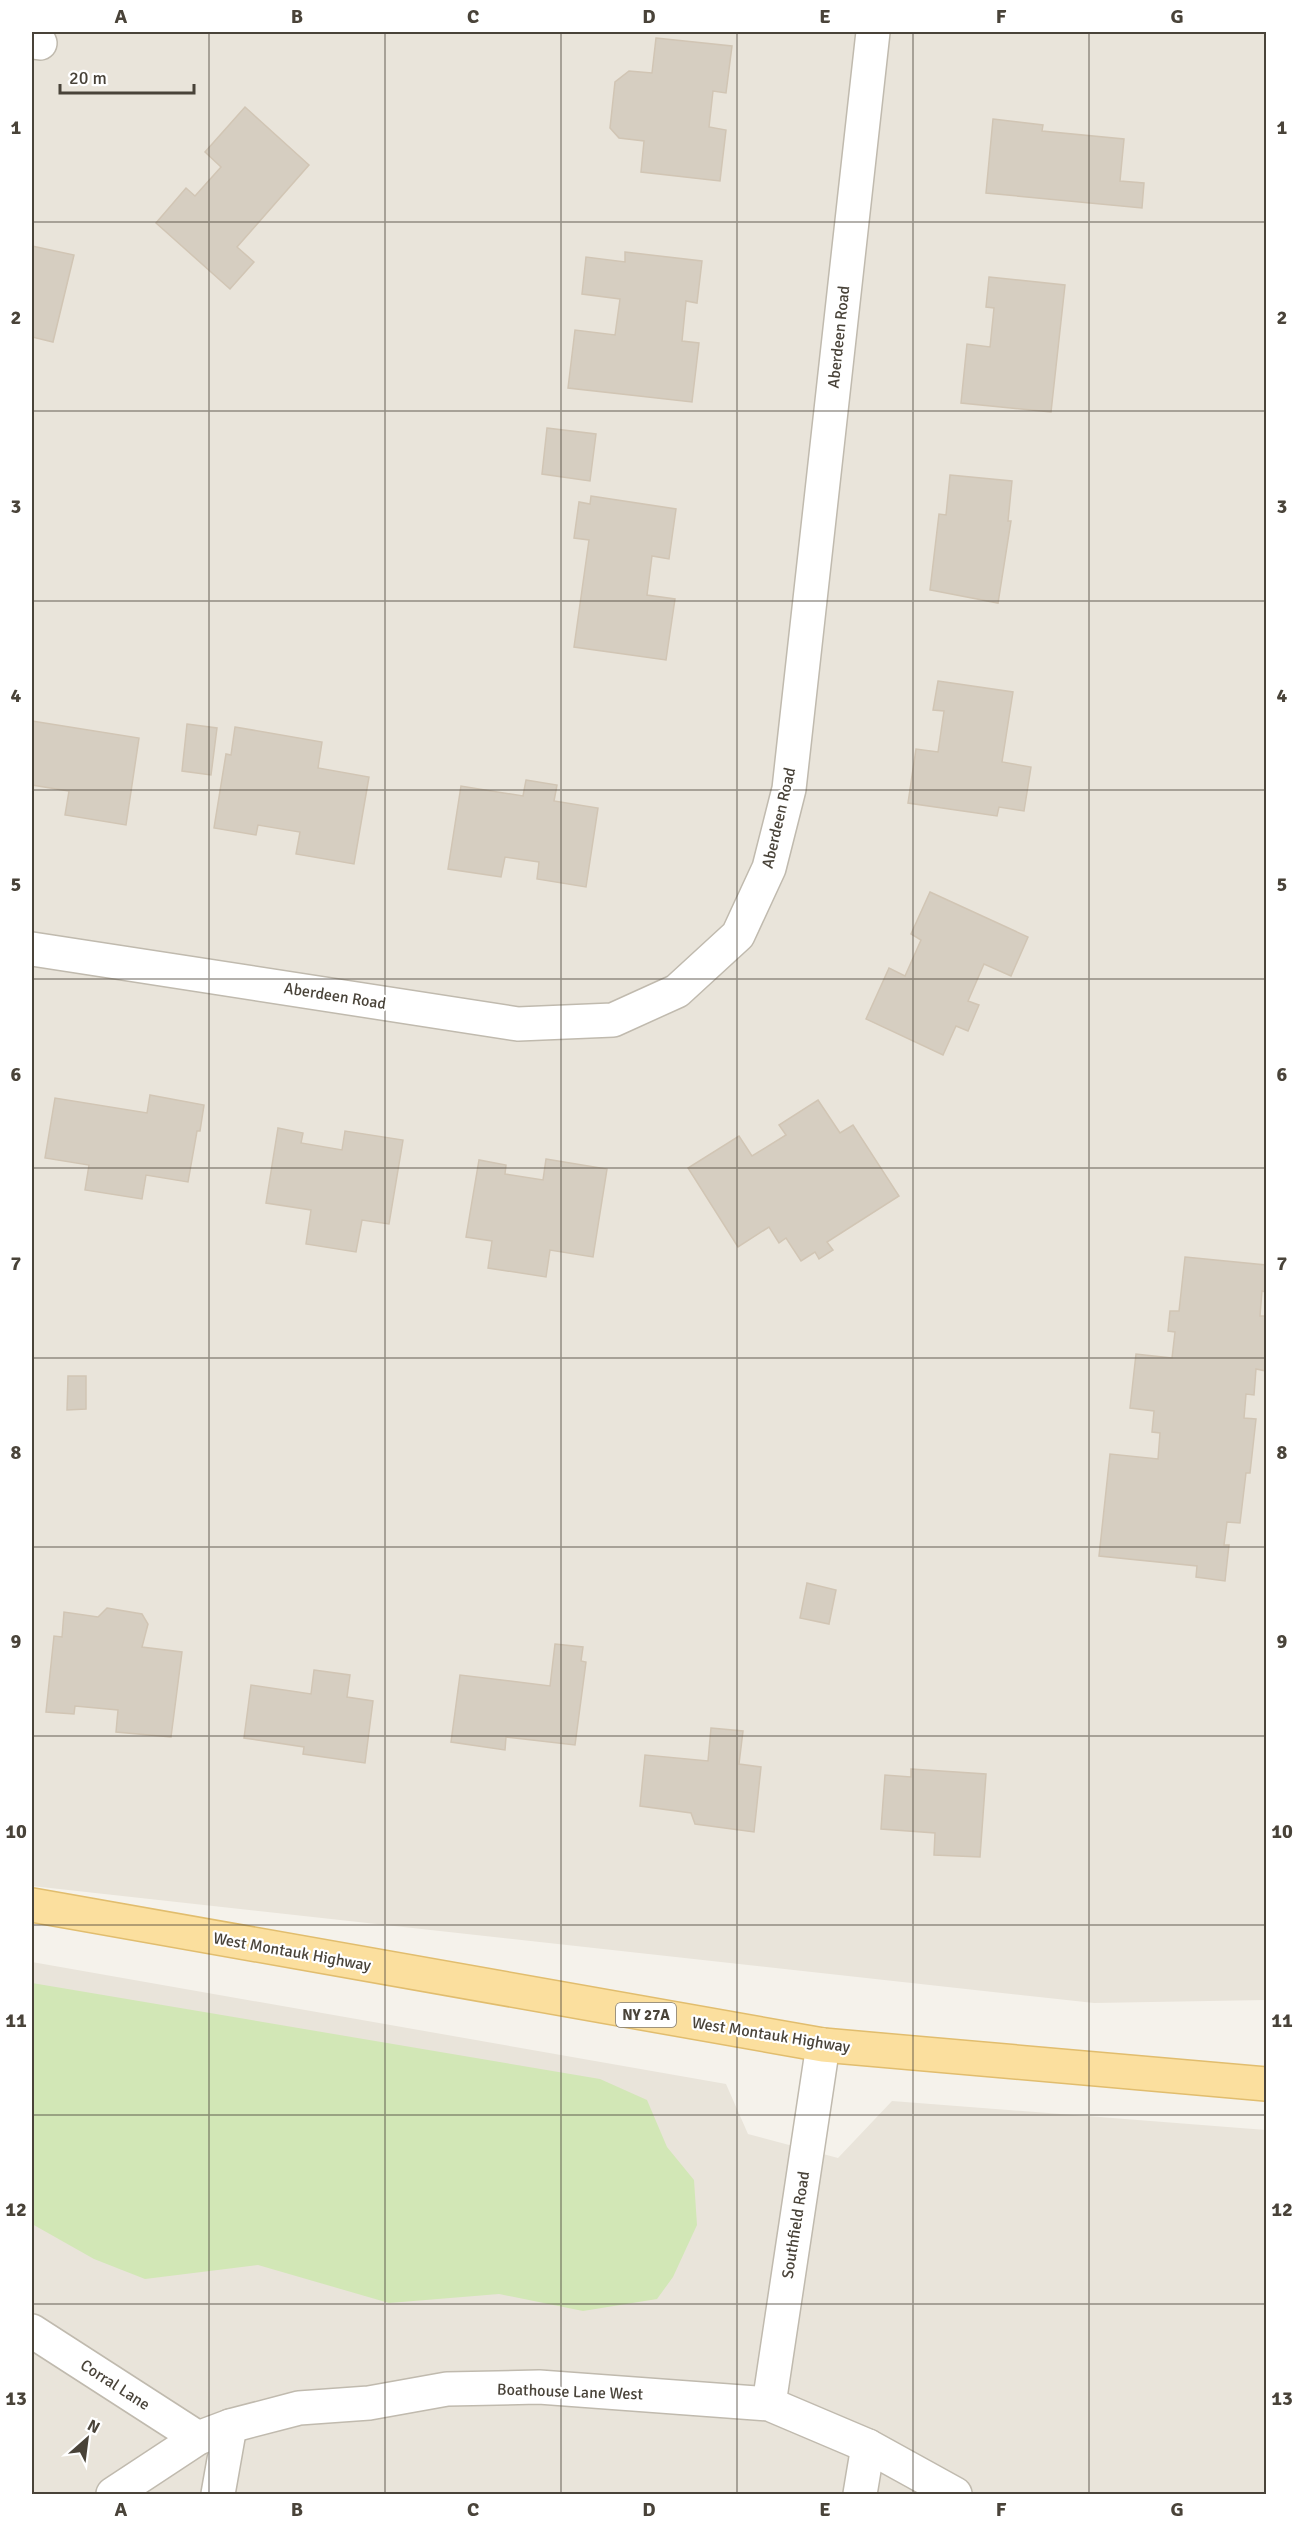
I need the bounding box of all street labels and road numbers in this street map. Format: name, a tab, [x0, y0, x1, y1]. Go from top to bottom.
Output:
street label: Aberdeen Road	[824, 285, 854, 389]
street label: Aberdeen Road	[758, 766, 800, 870]
street label: Aberdeen Road	[283, 978, 387, 1014]
street label: West Montauk Highway	[212, 1928, 373, 1976]
road number: NY 27A	[616, 2003, 676, 2027]
street label: West Montauk Highway	[690, 2013, 852, 2057]
street label: Southfield Road	[778, 2170, 814, 2280]
street label: Corral Lane	[76, 2355, 154, 2415]
street label: Boathouse Lane West	[497, 2379, 644, 2405]

